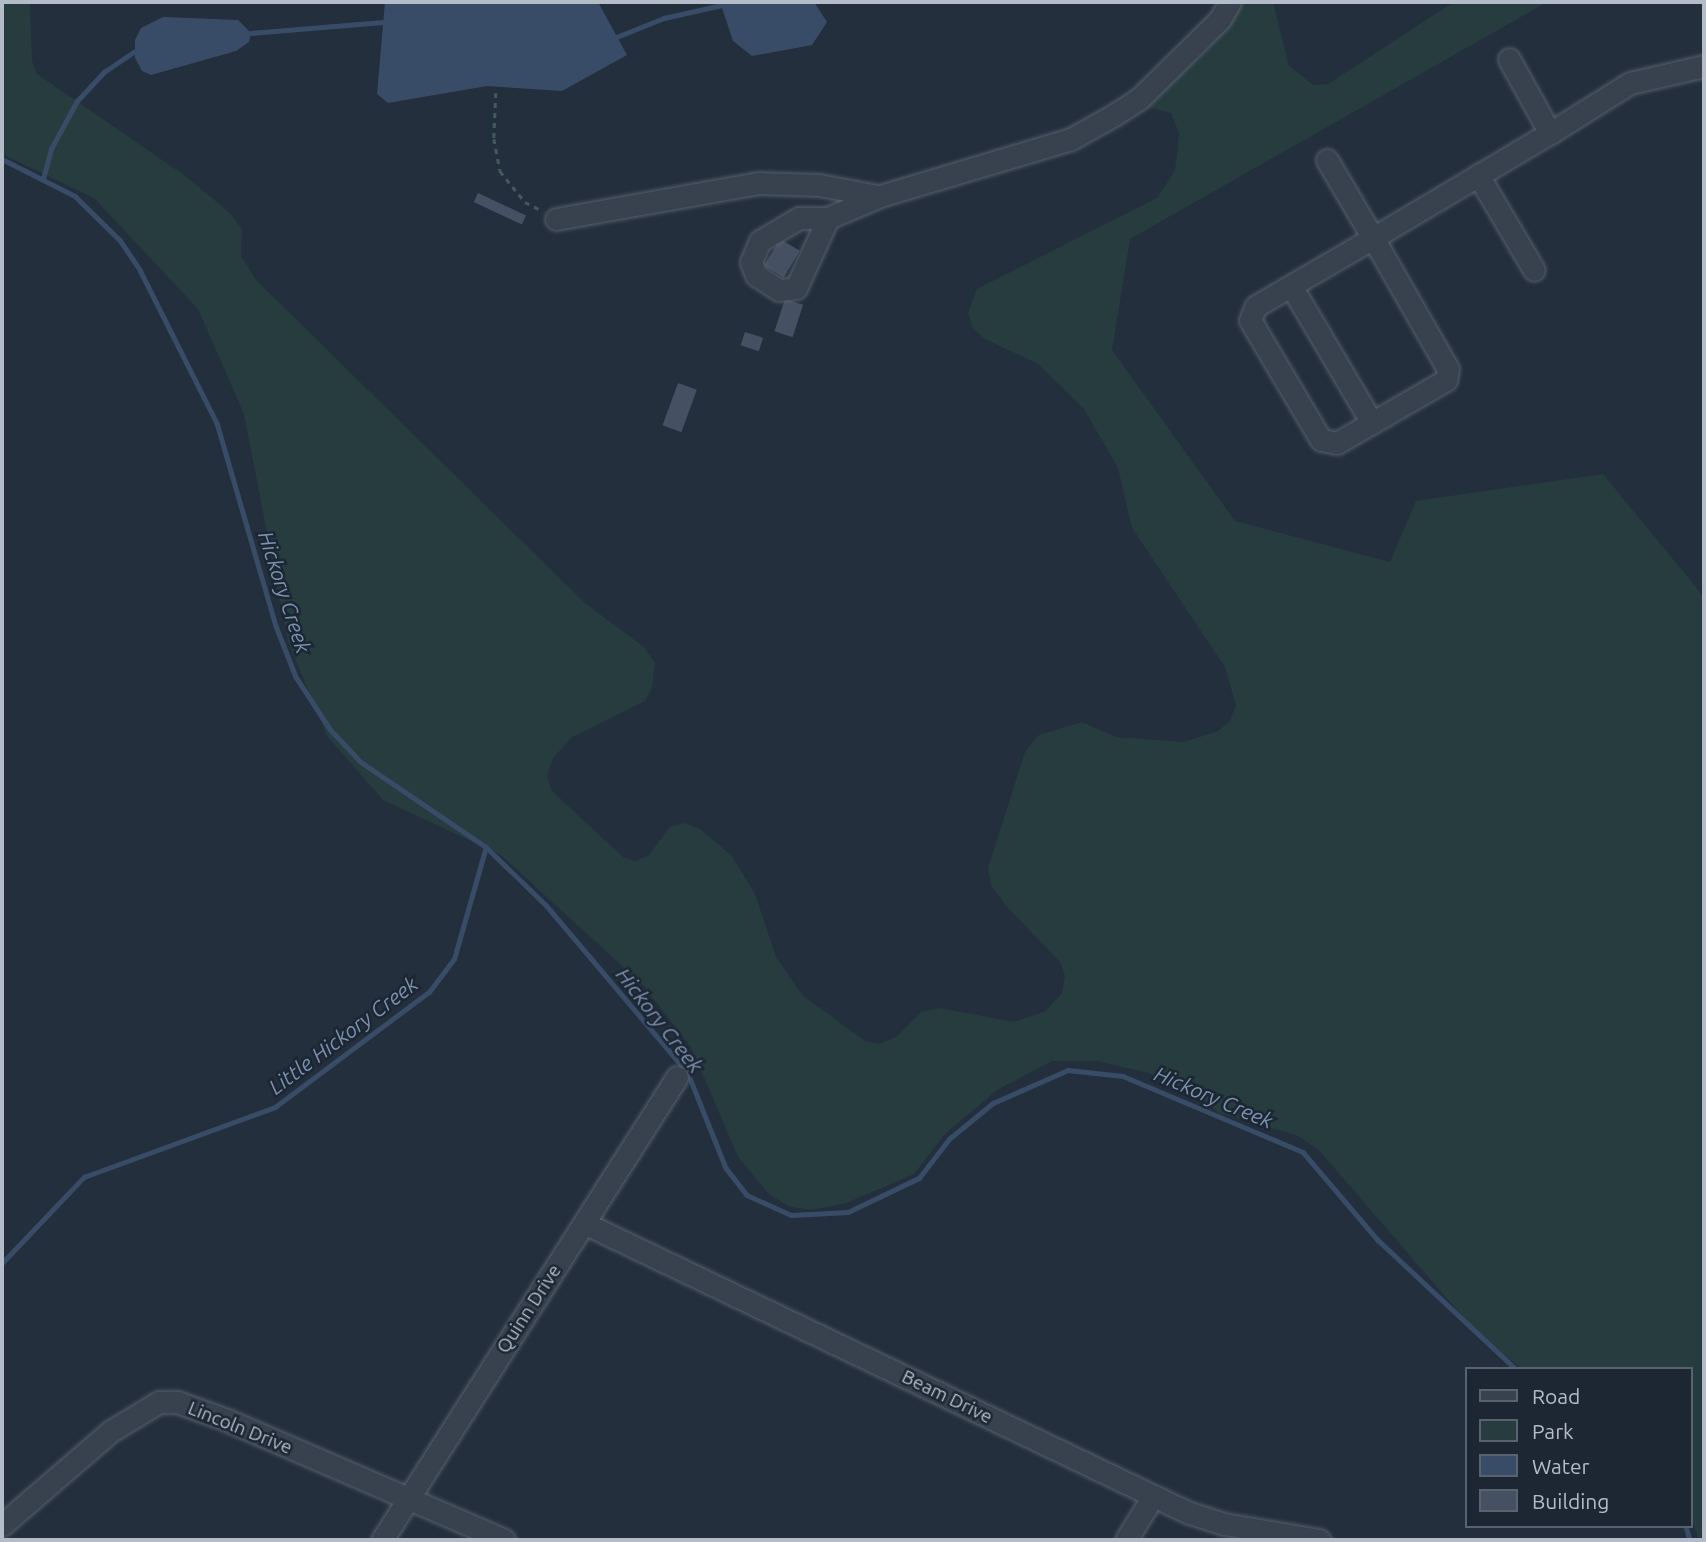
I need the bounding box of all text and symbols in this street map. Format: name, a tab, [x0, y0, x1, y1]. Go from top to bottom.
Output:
water label: Hickory Creek	[253, 528, 317, 656]
water label: Hickory Creek	[611, 962, 709, 1078]
water label: Little Hickory Creek	[264, 971, 422, 1099]
water label: Hickory Creek	[1151, 1061, 1277, 1133]
street label: Quinn Drive	[492, 1260, 566, 1358]
street label: Beam Drive	[898, 1365, 996, 1429]
legend	[1464, 1367, 1692, 1528]
text: Road	[1532, 1384, 1580, 1408]
street label: Lincoln Drive	[185, 1397, 295, 1459]
text: Park	[1532, 1419, 1574, 1443]
text: Water	[1532, 1454, 1590, 1478]
text: Building	[1532, 1489, 1609, 1513]

